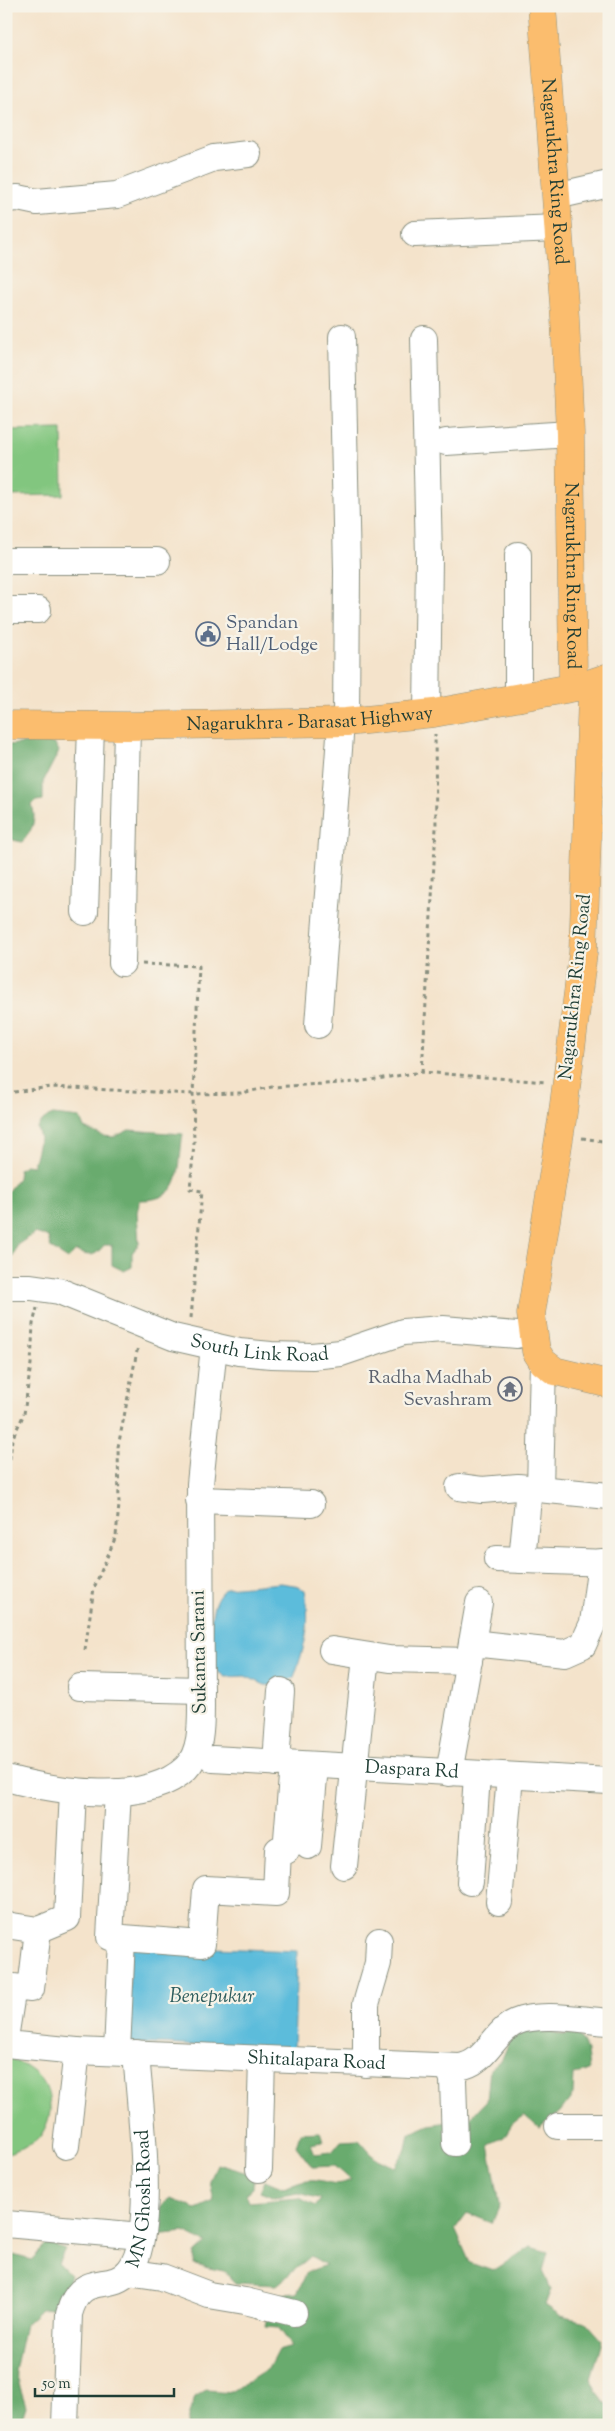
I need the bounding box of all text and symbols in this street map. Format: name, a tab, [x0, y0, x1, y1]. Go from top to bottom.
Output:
street label: Nagarukhra Ring Road	[534, 77, 575, 266]
street label: Nagarukhra Ring Road	[557, 482, 586, 670]
place label: Spandan Hall/Lodge	[226, 610, 318, 659]
public building icon: Spandan Hall/Lodge	[195, 621, 221, 647]
street label: Nagarukhra - Barasat Highway	[186, 700, 435, 738]
street label: Nagarukhra Ring Road	[553, 892, 599, 1081]
street label: South Link Road	[188, 1328, 330, 1370]
place label: Radha Madhab Sevashram	[368, 1365, 492, 1414]
temple icon: Radha Madhab Sevashram	[497, 1376, 523, 1402]
street label: Sukanta Sarani	[185, 1590, 215, 1714]
street label: Daspara Rd	[364, 1754, 460, 1786]
water label: Benepukur	[170, 1983, 254, 2012]
street label: Shitalapara Road	[247, 2045, 387, 2077]
street label: MN Ghosh Road	[120, 2128, 158, 2272]
scale bar	[35, 2366, 174, 2398]
text: 50 m	[41, 2374, 71, 2395]

